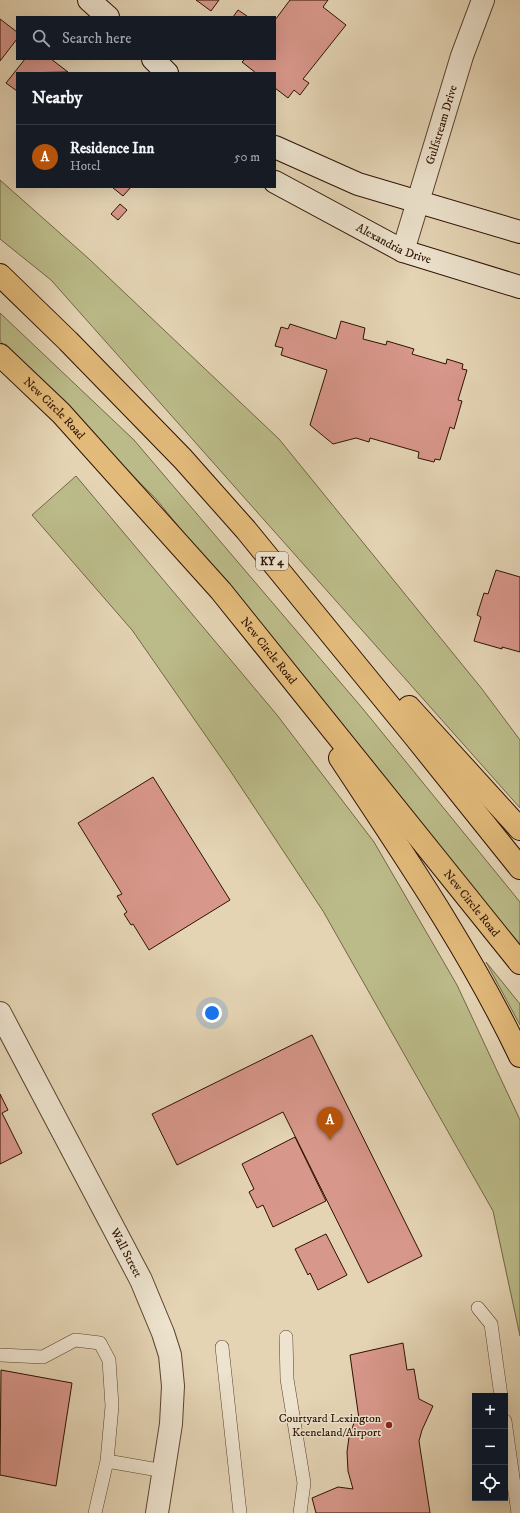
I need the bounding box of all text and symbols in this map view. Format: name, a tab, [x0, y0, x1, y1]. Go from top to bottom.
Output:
search box	[16, 16, 276, 60]
icon: search	[30, 27, 52, 49]
text: Search here	[62, 29, 131, 48]
street label: Gulfstream Drive	[423, 83, 461, 166]
text: Nearby	[32, 87, 82, 109]
text: Residence Inn	[70, 139, 154, 158]
text: A	[41, 149, 49, 165]
text: 50 m	[234, 149, 260, 165]
text: Hotel	[70, 158, 101, 174]
street label: Alexandria Drive	[353, 220, 433, 267]
street label: New Circle Road	[20, 374, 88, 443]
road number: KY 4	[256, 552, 288, 570]
street label: New Circle Road	[237, 614, 300, 687]
street label: New Circle Road	[440, 867, 503, 940]
your location	[202, 1003, 222, 1023]
pin: A	[317, 1107, 343, 1140]
street label: Wall Street	[106, 1225, 145, 1280]
map controls	[472, 1393, 508, 1501]
button: +	[472, 1393, 508, 1429]
place label: Courtyard Lexington Keeneland/Airport	[279, 1411, 382, 1440]
marker: Courtyard Lexington Keeneland/Airport	[384, 1420, 394, 1430]
button: −	[472, 1429, 508, 1465]
button: locate	[472, 1465, 508, 1501]

